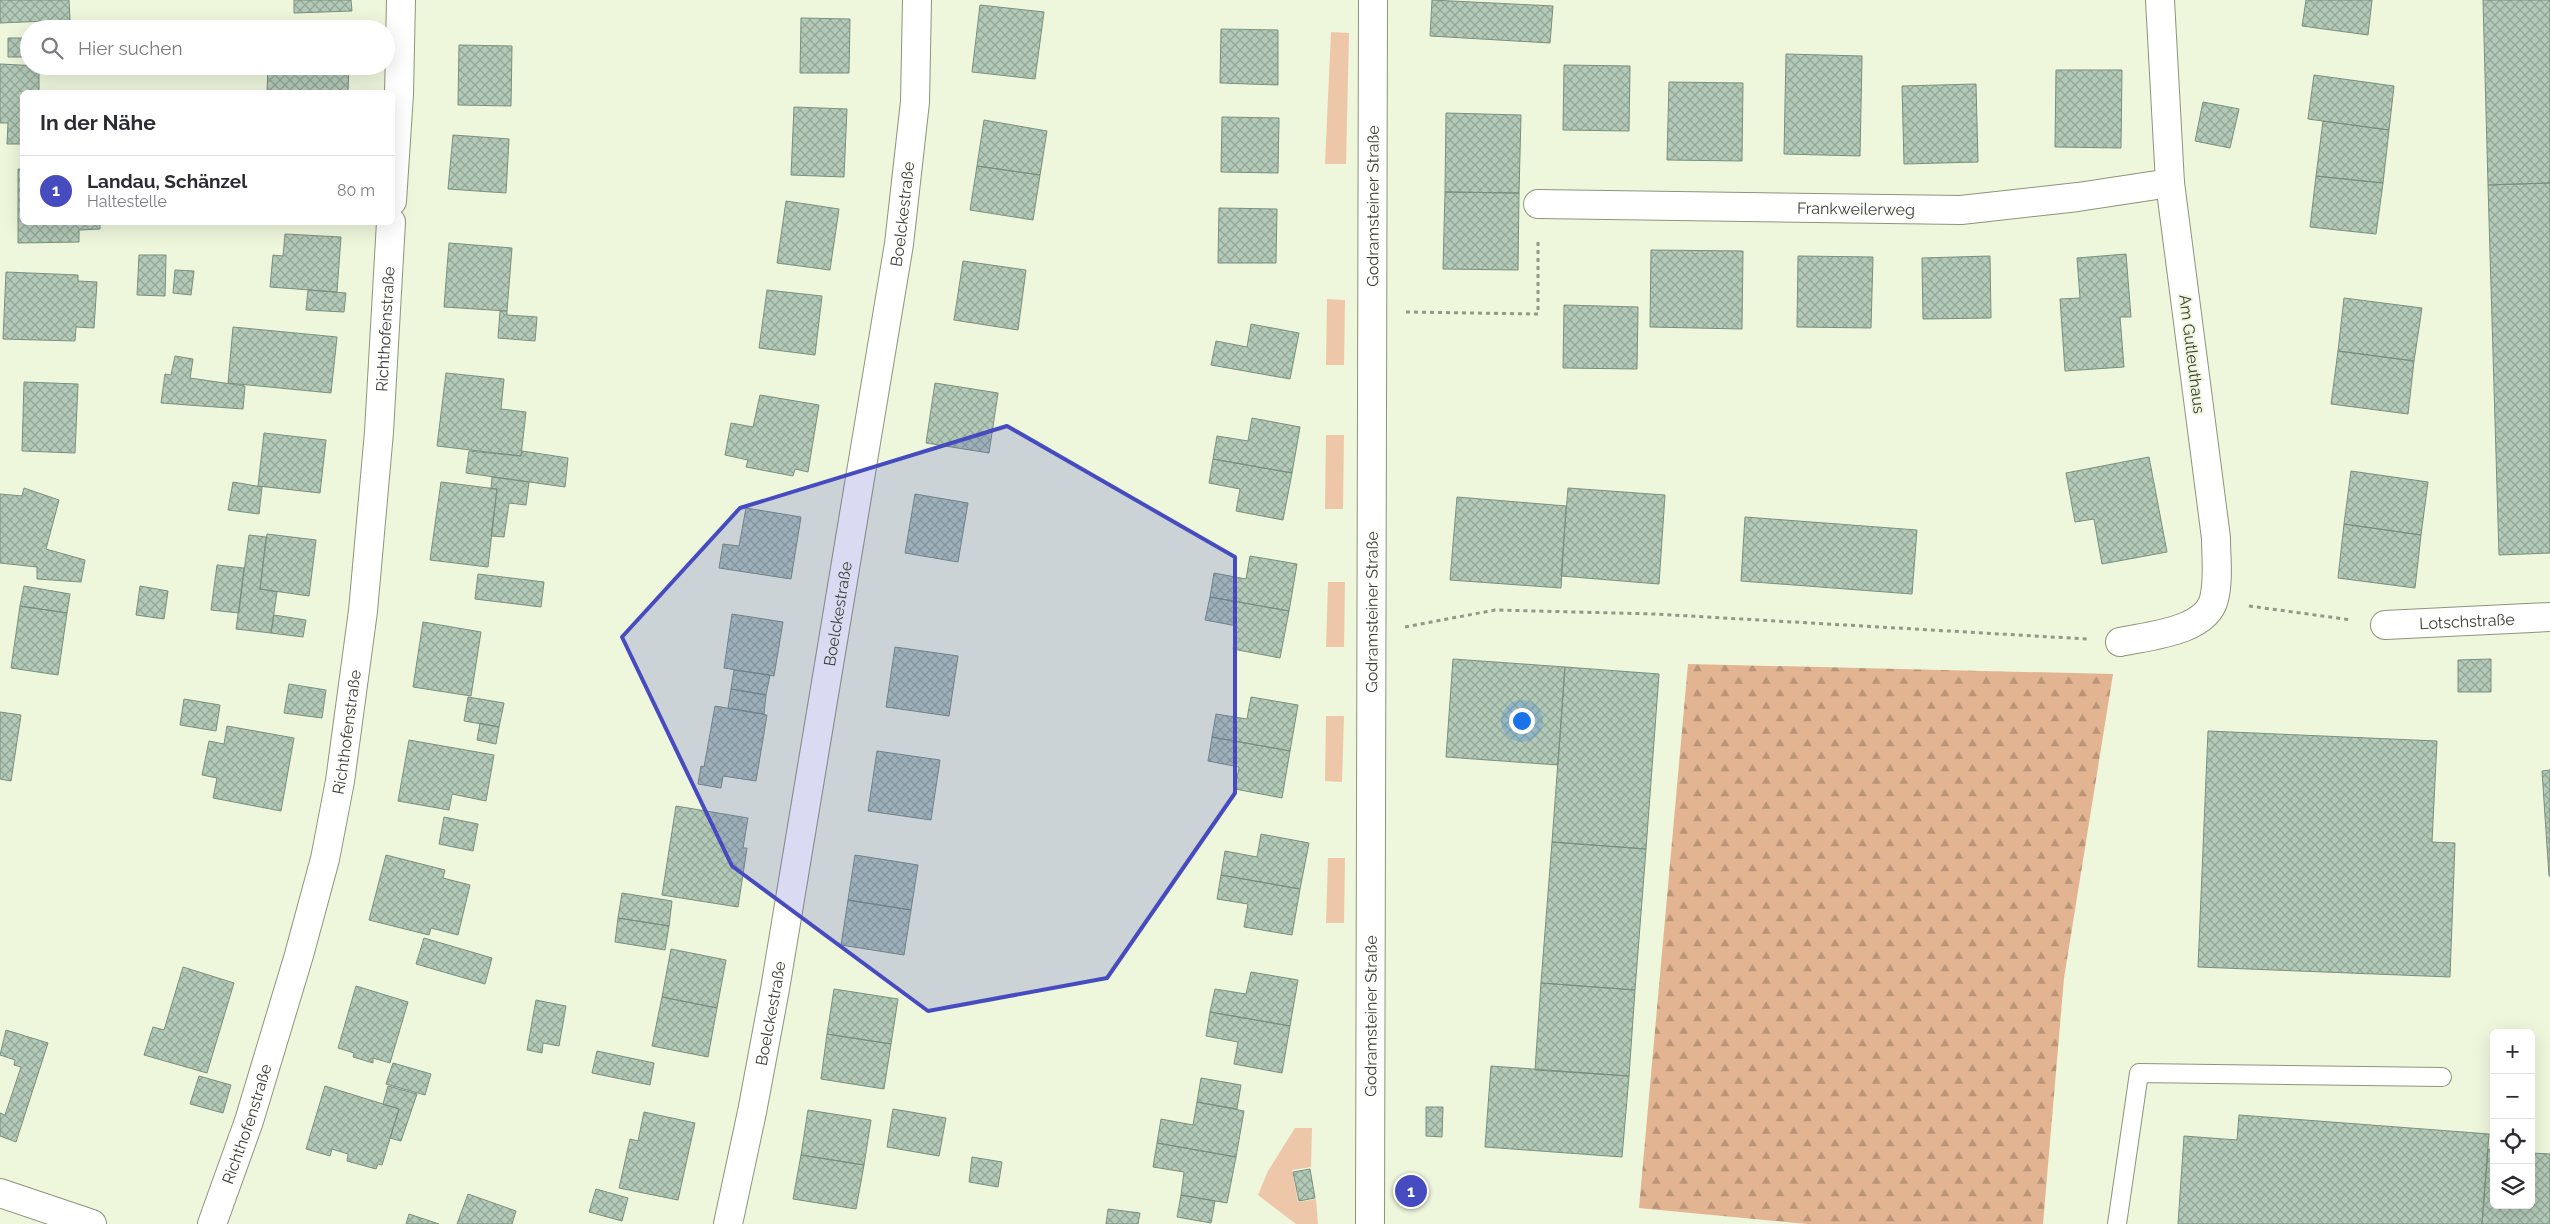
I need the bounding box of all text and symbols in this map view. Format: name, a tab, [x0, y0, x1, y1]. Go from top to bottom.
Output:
search box	[20, 20, 395, 75]
icon: search	[38, 34, 66, 62]
text: Hier suchen	[78, 37, 183, 59]
text: In der Nähe	[40, 110, 156, 135]
street label: Godramsteiner Straße	[1363, 125, 1382, 287]
street label: Boelckestraße	[886, 160, 918, 268]
text: Landau, Schänzel	[87, 170, 247, 192]
text: 1	[52, 181, 60, 200]
text: 80 m	[337, 181, 375, 200]
text: Haltestelle	[87, 192, 167, 211]
street label: Frankweilerweg	[1797, 198, 1915, 219]
street label: Richthofenstraße	[372, 266, 398, 392]
street label: Am Gutleuthaus	[2175, 293, 2209, 415]
street label: Godramsteiner Straße	[1362, 531, 1381, 693]
street label: Boelckestraße	[819, 560, 856, 668]
street label: Lotschstraße	[2419, 609, 2515, 633]
street label: Richthofenstraße	[328, 669, 364, 796]
your location	[1509, 708, 1535, 734]
street label: Godramsteiner Straße	[1361, 935, 1380, 1097]
street label: Boelckestraße	[751, 960, 789, 1067]
map controls	[2490, 1029, 2535, 1209]
button: +	[2490, 1029, 2535, 1074]
street label: Richthofenstraße	[218, 1061, 275, 1186]
button: −	[2490, 1074, 2535, 1119]
button: locate	[2490, 1119, 2535, 1164]
button: layers	[2490, 1164, 2535, 1209]
pin: 1	[1395, 1172, 1427, 1210]

